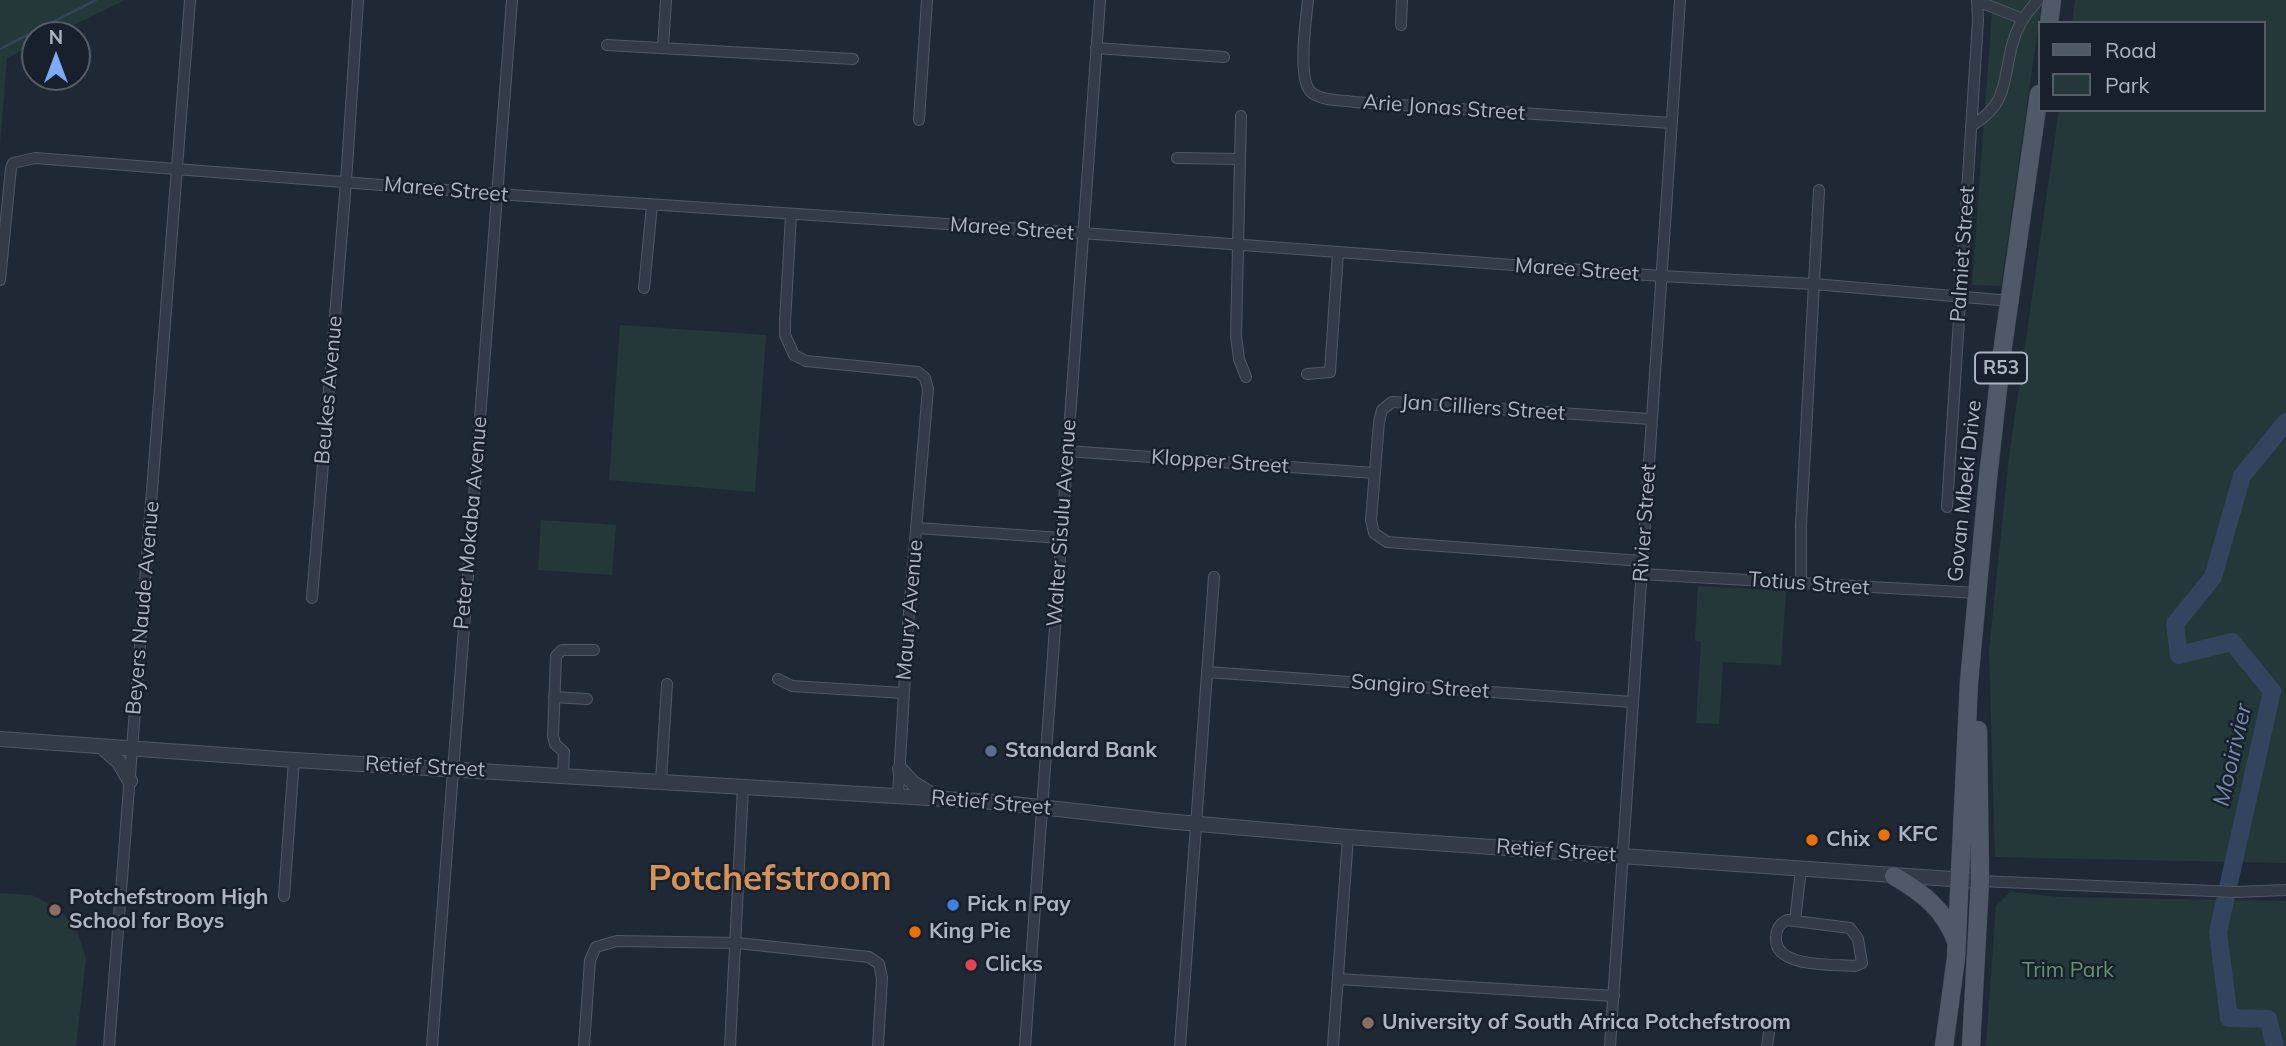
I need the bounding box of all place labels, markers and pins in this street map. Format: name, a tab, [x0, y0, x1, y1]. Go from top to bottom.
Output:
place label: Standard Bank	[1005, 738, 1157, 764]
marker: Standard Bank	[983, 743, 999, 759]
place label: KFC	[1898, 822, 1938, 848]
place label: Chix	[1826, 827, 1870, 853]
marker: KFC	[1876, 827, 1892, 843]
marker: Chix	[1804, 832, 1820, 848]
place label: Potchefstroom High School for Boys	[69, 885, 268, 935]
place label: Pick n Pay	[967, 892, 1071, 918]
marker: Pick n Pay	[945, 897, 961, 913]
marker: Potchefstroom High School for Boys	[47, 902, 63, 918]
place label: King Pie	[929, 919, 1011, 945]
marker: King Pie	[907, 924, 923, 940]
place label: Clicks	[985, 952, 1043, 978]
marker: Clicks	[963, 957, 979, 973]
place label: University of South Africa Potchefstroom	[1382, 1010, 1791, 1036]
marker: University of South Africa Potchefstroom	[1360, 1015, 1376, 1031]

